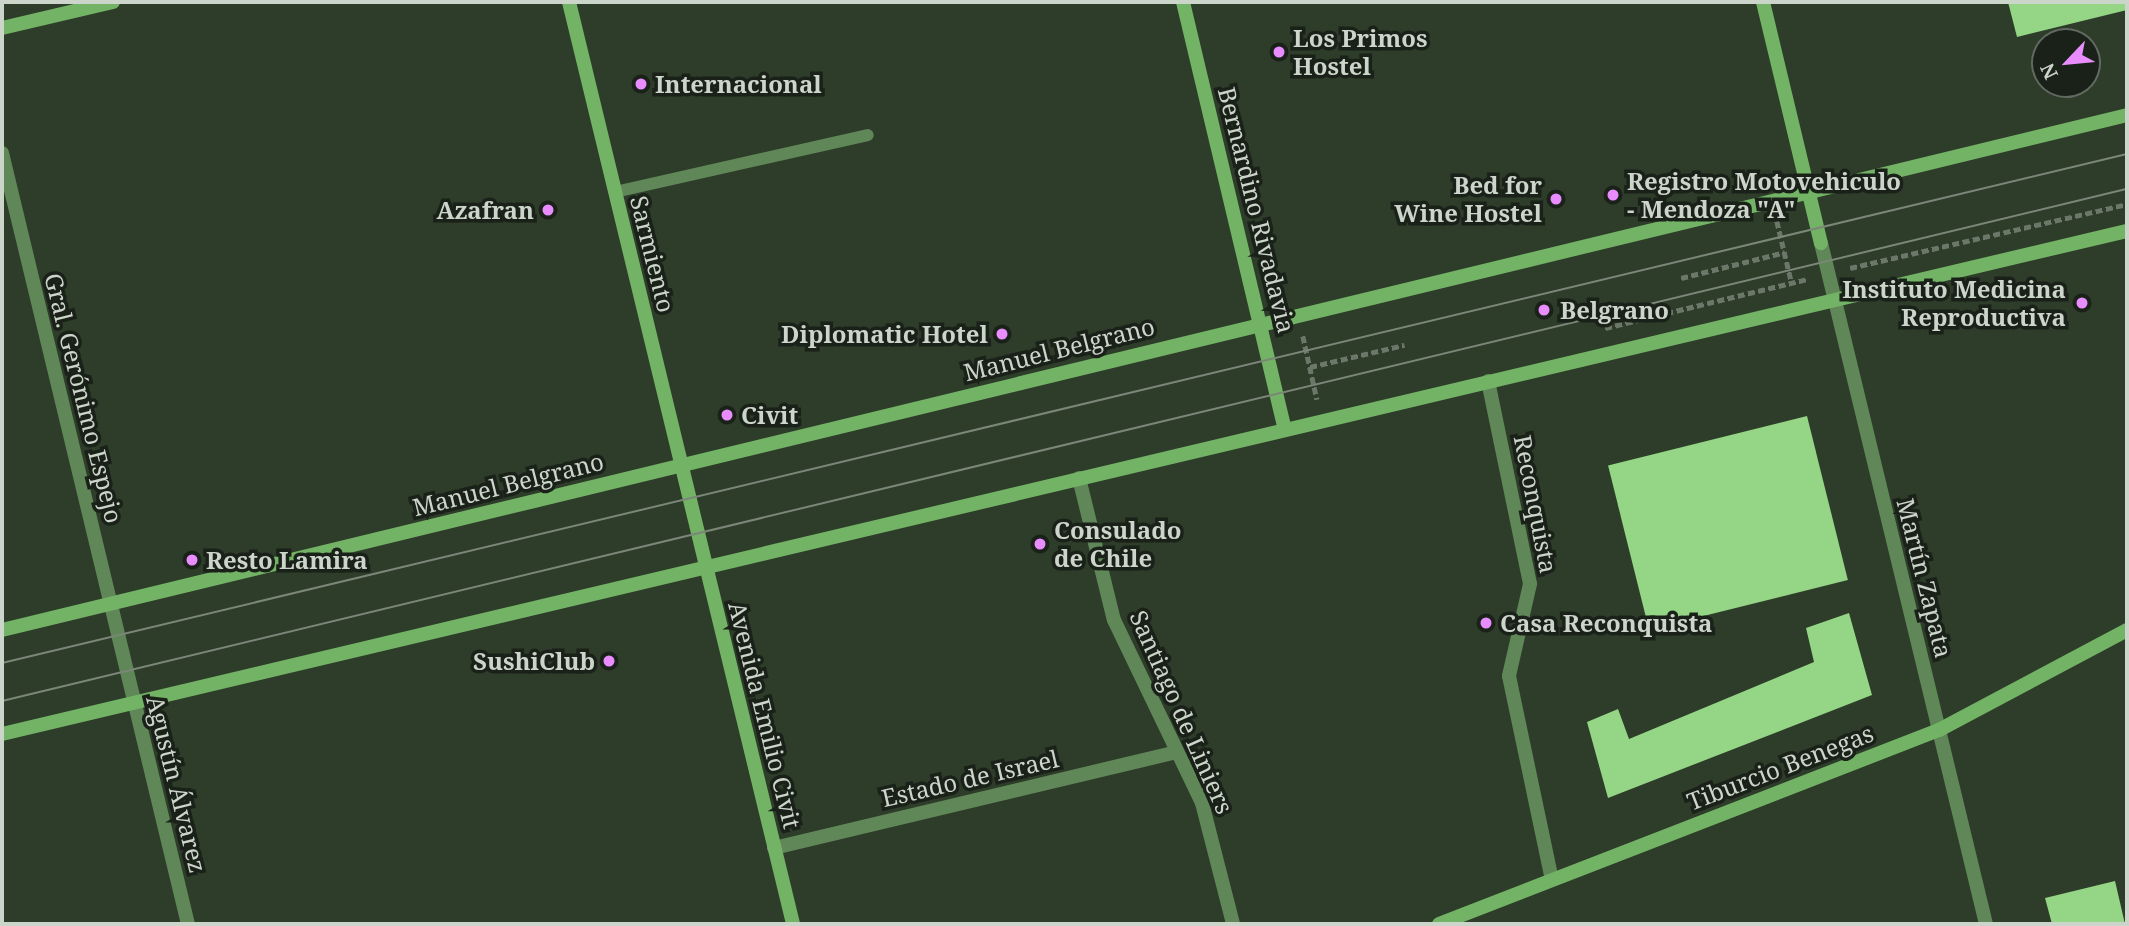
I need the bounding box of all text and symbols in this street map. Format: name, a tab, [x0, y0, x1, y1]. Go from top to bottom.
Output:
place label: Los Primos Hostel	[1293, 24, 1427, 80]
north arrow	[2031, 28, 2101, 98]
marker: Los Primos Hostel	[1271, 44, 1287, 60]
text: N	[2034, 59, 2064, 84]
place label: Internacional	[655, 70, 822, 98]
marker: Internacional	[633, 76, 649, 92]
street label: Bernardino Rivadavia	[1213, 84, 1301, 336]
place label: Registro Motovehiculo - Mendoza "A"	[1627, 167, 1901, 223]
place label: Bed for Wine Hostel	[1394, 171, 1542, 227]
marker: Registro Motovehiculo - Mendoza "A"	[1605, 187, 1621, 203]
marker: Bed for Wine Hostel	[1548, 191, 1564, 207]
street label: Sarmiento	[625, 193, 681, 315]
place label: Azafran	[437, 196, 534, 224]
marker: Azafran	[540, 202, 556, 218]
street label: Gral. Gerónimo Espejo	[39, 270, 129, 526]
place label: Instituto Medicina Reproductiva	[1842, 275, 2066, 331]
marker: Instituto Medicina Reproductiva	[2072, 293, 2092, 313]
place label: Belgrano	[1560, 296, 1669, 324]
marker: Belgrano	[1534, 300, 1554, 320]
street label: Manuel Belgrano	[961, 311, 1157, 387]
place label: Diplomatic Hotel	[781, 320, 988, 348]
marker: Diplomatic Hotel	[994, 326, 1010, 342]
place label: Civit	[741, 401, 798, 429]
marker: Civit	[719, 407, 735, 423]
street label: Reconquista	[1508, 432, 1564, 576]
street label: Manuel Belgrano	[410, 446, 606, 522]
street label: Martín Zapata	[1891, 495, 1959, 661]
place label: Consulado de Chile	[1054, 516, 1182, 572]
marker: Consulado de Chile	[1032, 536, 1048, 552]
place label: Resto Lamira	[206, 546, 368, 574]
marker: Resto Lamira	[184, 552, 200, 568]
street label: Avenida Emilio Civit	[723, 599, 807, 831]
street label: Santiago de Liniers	[1124, 606, 1240, 818]
place label: Casa Reconquista	[1500, 609, 1713, 637]
marker: Casa Reconquista	[1478, 615, 1494, 631]
place label: SushiClub	[473, 647, 595, 675]
marker: SushiClub	[601, 653, 617, 669]
street label: Agustín Álvarez	[141, 692, 213, 876]
street label: Tiburcio Benegas	[1683, 718, 1877, 816]
street label: Estado de Israel	[879, 744, 1061, 812]

